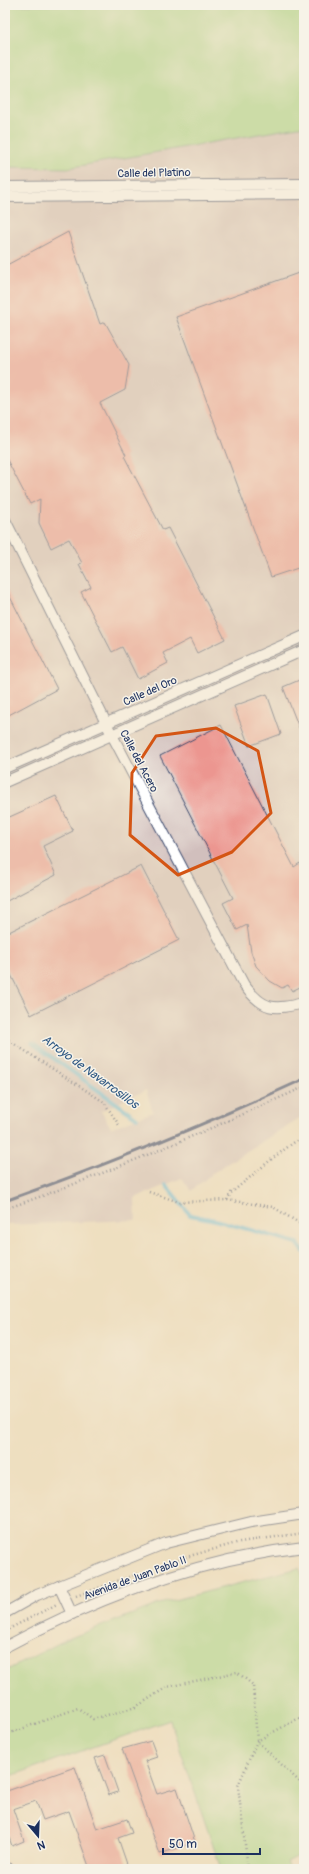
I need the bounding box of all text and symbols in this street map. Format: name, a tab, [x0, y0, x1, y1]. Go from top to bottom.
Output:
street label: Calle del Platino	[117, 166, 191, 180]
street label: Calle del Oro	[121, 673, 179, 709]
street label: Calle del Acero	[117, 728, 161, 794]
water label: Arroyo de Navarrosillos	[39, 1032, 143, 1113]
street label: Avenida de Juan Pablo II	[82, 1553, 188, 1603]
north arrow	[18, 1816, 58, 1856]
scale bar	[163, 1830, 260, 1856]
text: 50 m	[169, 1837, 197, 1852]
text: N	[35, 1838, 47, 1853]

